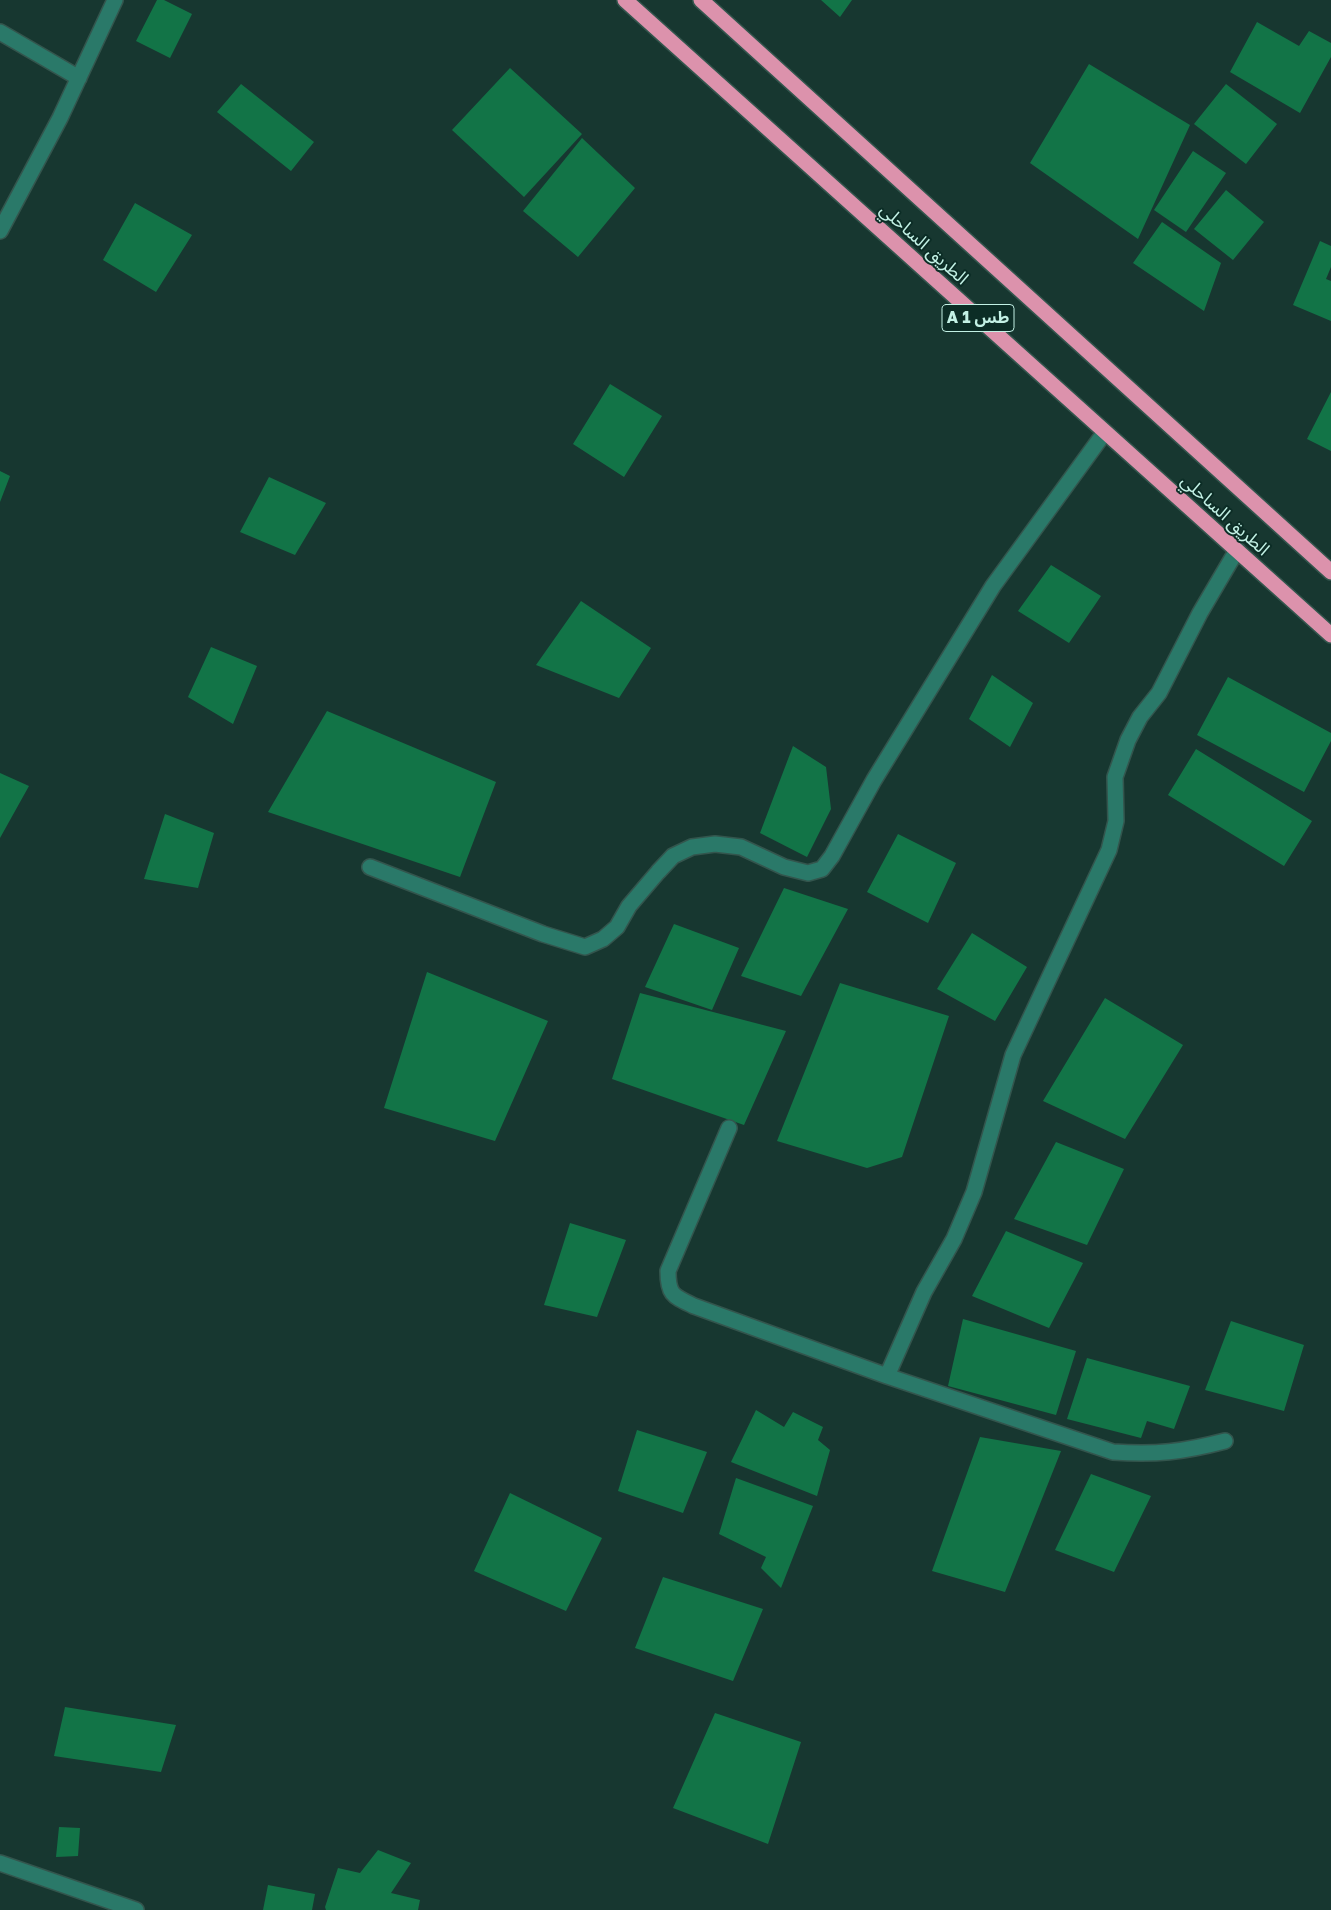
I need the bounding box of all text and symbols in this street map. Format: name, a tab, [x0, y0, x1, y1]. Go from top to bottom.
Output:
street label: الطريق الساحلي	[875, 199, 973, 289]
road number: A 1 طس	[942, 304, 1014, 332]
street label: الطريق الساحلي	[1176, 470, 1274, 560]

